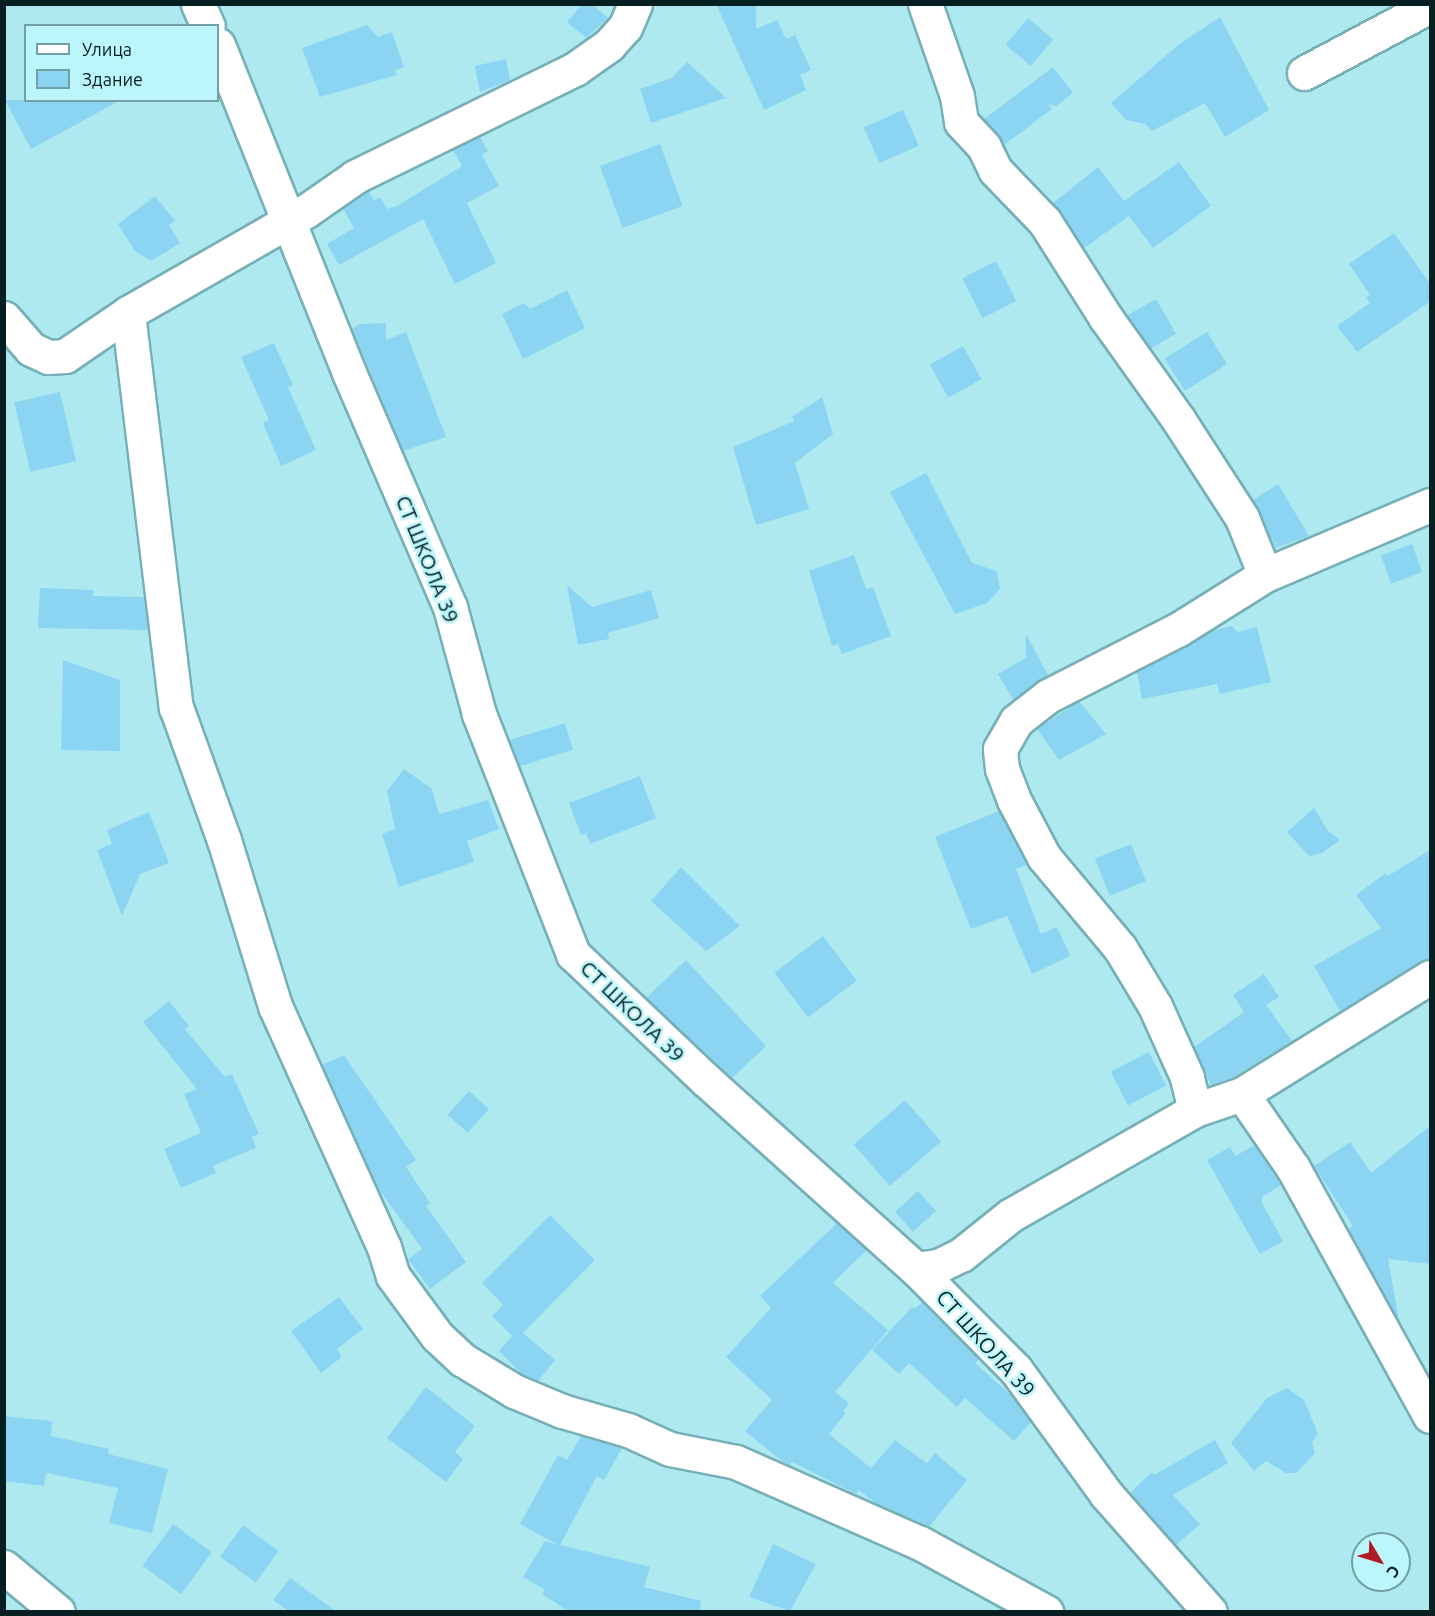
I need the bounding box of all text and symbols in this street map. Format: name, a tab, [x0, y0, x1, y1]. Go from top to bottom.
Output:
legend	[24, 24, 219, 102]
text: Улица	[82, 39, 132, 59]
text: Здание	[82, 69, 143, 89]
street label: СТ ШКОЛА 39	[391, 492, 465, 626]
street label: СТ ШКОЛА 39	[576, 955, 690, 1067]
street label: СТ ШКОЛА 39	[931, 1284, 1041, 1402]
north arrow	[1351, 1532, 1411, 1592]
text: С	[1383, 1562, 1404, 1581]

